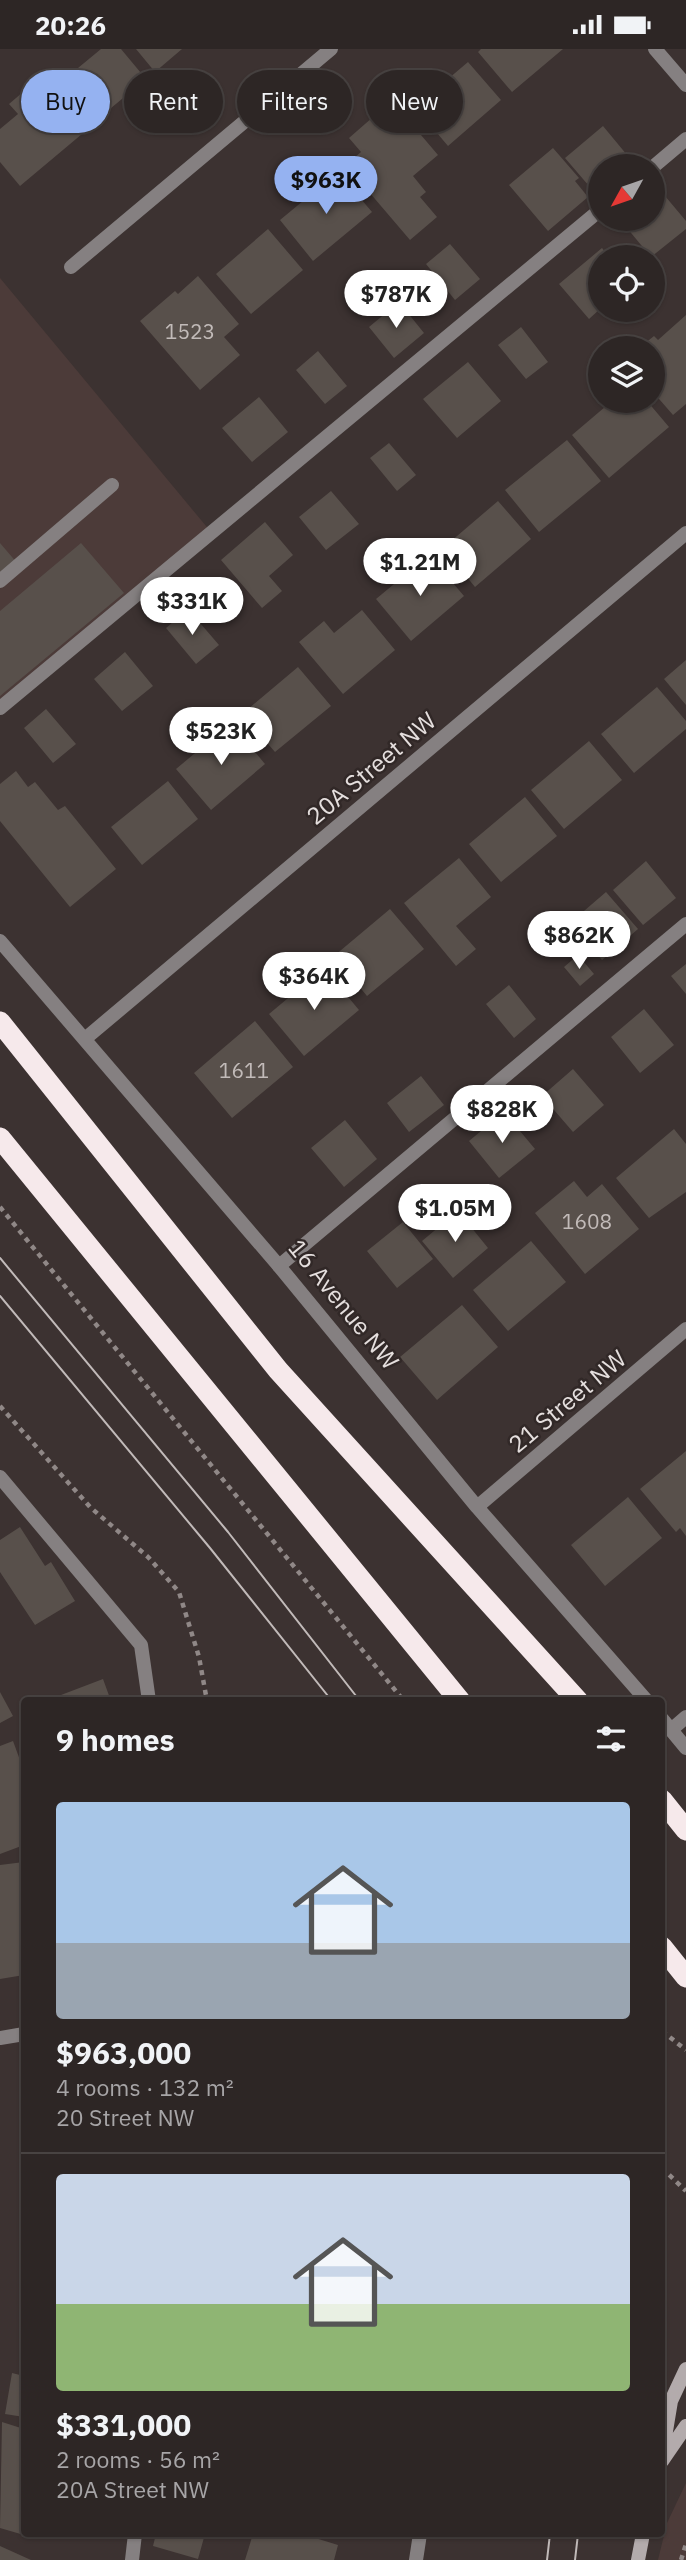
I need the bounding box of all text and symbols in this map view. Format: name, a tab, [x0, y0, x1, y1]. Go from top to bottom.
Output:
text: 20:26	[35, 8, 106, 42]
chip: Buy	[21, 70, 110, 133]
chip: Rent	[124, 70, 223, 133]
chip: Filters	[237, 70, 352, 133]
chip: New	[366, 70, 463, 133]
north arrow	[588, 154, 665, 231]
map controls	[588, 154, 665, 413]
pin: $963K	[277, 157, 375, 216]
text: $963K	[290, 164, 362, 194]
button: locate	[588, 245, 665, 322]
pin: $787K	[347, 271, 445, 330]
text: $787K	[360, 278, 432, 308]
house number: 1523	[165, 317, 215, 345]
button: layers	[588, 336, 665, 413]
pin: $1.21M	[363, 539, 477, 598]
text: $1.21M	[379, 546, 461, 576]
pin: $331K	[143, 577, 241, 637]
text: $331K	[156, 585, 228, 615]
street label: 20A Street NW	[300, 704, 442, 832]
pin: $523K	[172, 707, 270, 767]
text: $523K	[185, 715, 257, 745]
pin: $862K	[530, 911, 628, 971]
text: $862K	[543, 919, 615, 949]
pin: $364K	[265, 953, 363, 1012]
text: $364K	[278, 960, 350, 990]
house number: 1611	[219, 1056, 269, 1084]
pin: $828K	[453, 1085, 551, 1145]
text: $828K	[466, 1093, 538, 1123]
pin: $1.05M	[398, 1185, 512, 1244]
text: $1.05M	[414, 1192, 496, 1222]
house number: 1608	[562, 1207, 612, 1235]
street label: 16 Avenue NW	[282, 1232, 406, 1376]
street label: 21 Street NW	[501, 1342, 633, 1460]
text: 9 homes	[56, 1720, 175, 1759]
icon: filters	[592, 1720, 630, 1758]
icon: home	[280, 1847, 406, 1973]
text: $963,000	[56, 2033, 191, 2072]
text: 4 rooms · 132 m²	[56, 2072, 234, 2102]
text: 20 Street NW	[56, 2102, 194, 2132]
icon: home	[280, 2219, 406, 2345]
text: $331,000	[56, 2405, 191, 2444]
text: 2 rooms · 56 m²	[56, 2444, 220, 2474]
text: 20A Street NW	[56, 2474, 209, 2504]

